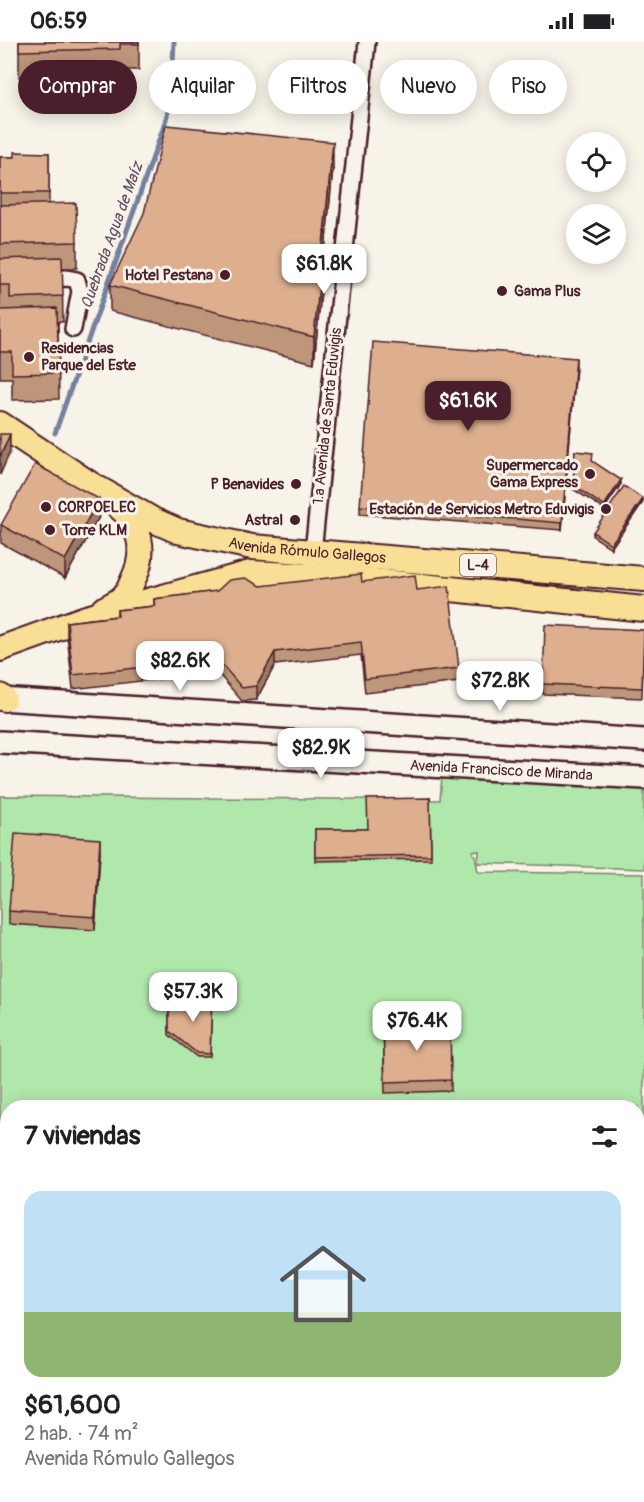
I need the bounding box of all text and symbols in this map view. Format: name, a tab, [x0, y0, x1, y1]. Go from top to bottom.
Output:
text: 06:59	[30, 7, 87, 35]
chip: Comprar	[18, 60, 137, 114]
chip: Alquilar	[149, 60, 256, 114]
chip: Filtros	[268, 60, 368, 114]
chip: Nuevo	[380, 60, 477, 114]
chip: Piso	[489, 60, 567, 114]
map controls	[566, 132, 626, 264]
button: locate	[566, 132, 626, 192]
water label: Quebrada Agua de Maíz	[76, 157, 149, 311]
button: layers	[566, 204, 626, 264]
pin: $61.8K	[275, 244, 373, 295]
text: $61.8K	[296, 251, 352, 276]
place label: Hotel Pestana	[125, 266, 213, 285]
marker: Hotel Pestana	[218, 268, 232, 282]
place label: Gama Plus	[514, 282, 581, 301]
marker: Gama Plus	[495, 284, 509, 298]
street label: 1.ª Avenida de Santa Eduvigis	[309, 326, 346, 505]
place label: Residencias Parque del Este	[41, 339, 136, 375]
marker: Residencias Parque del Este	[22, 350, 36, 364]
pin: $61.6K	[419, 381, 517, 432]
text: $61.6K	[439, 388, 497, 413]
place label: Supermercado Gama Express	[486, 456, 578, 492]
marker: Supermercado Gama Express	[583, 467, 597, 481]
place label: P Benavides	[210, 475, 284, 494]
marker: P Benavides	[289, 477, 303, 491]
place label: CORPOELEC	[58, 498, 136, 517]
marker: CORPOELEC	[39, 500, 53, 514]
place label: Estación de Servicios Metro Eduvigis	[369, 500, 594, 519]
marker: Estación de Servicios Metro Eduvigis	[599, 502, 613, 516]
place label: Astral	[245, 511, 283, 530]
marker: Astral	[288, 513, 302, 527]
place label: Torre KLM	[61, 521, 127, 540]
marker: Torre KLM	[43, 523, 57, 537]
street label: Avenida Rómulo Gallegos	[227, 533, 387, 568]
road number: L-4	[460, 554, 496, 576]
pin: $82.6K	[131, 641, 229, 692]
text: $82.6K	[150, 648, 210, 673]
pin: $72.8K	[451, 661, 549, 712]
text: $72.8K	[470, 668, 530, 693]
pin: $82.9K	[272, 728, 370, 779]
text: $82.9K	[292, 735, 350, 760]
street label: Avenida Francisco de Miranda	[409, 756, 593, 785]
pin: $57.3K	[144, 972, 242, 1023]
text: $57.3K	[163, 979, 223, 1004]
pin: $76.4K	[368, 1001, 466, 1052]
text: $76.4K	[386, 1008, 448, 1033]
text: 7 viviendas	[24, 1120, 140, 1152]
icon: filters	[588, 1120, 621, 1153]
icon: home	[269, 1230, 377, 1338]
text: $61,600	[24, 1389, 121, 1421]
text: 2 hab. · 74 m²	[24, 1421, 139, 1446]
text: Avenida Rómulo Gallegos	[24, 1446, 234, 1471]

